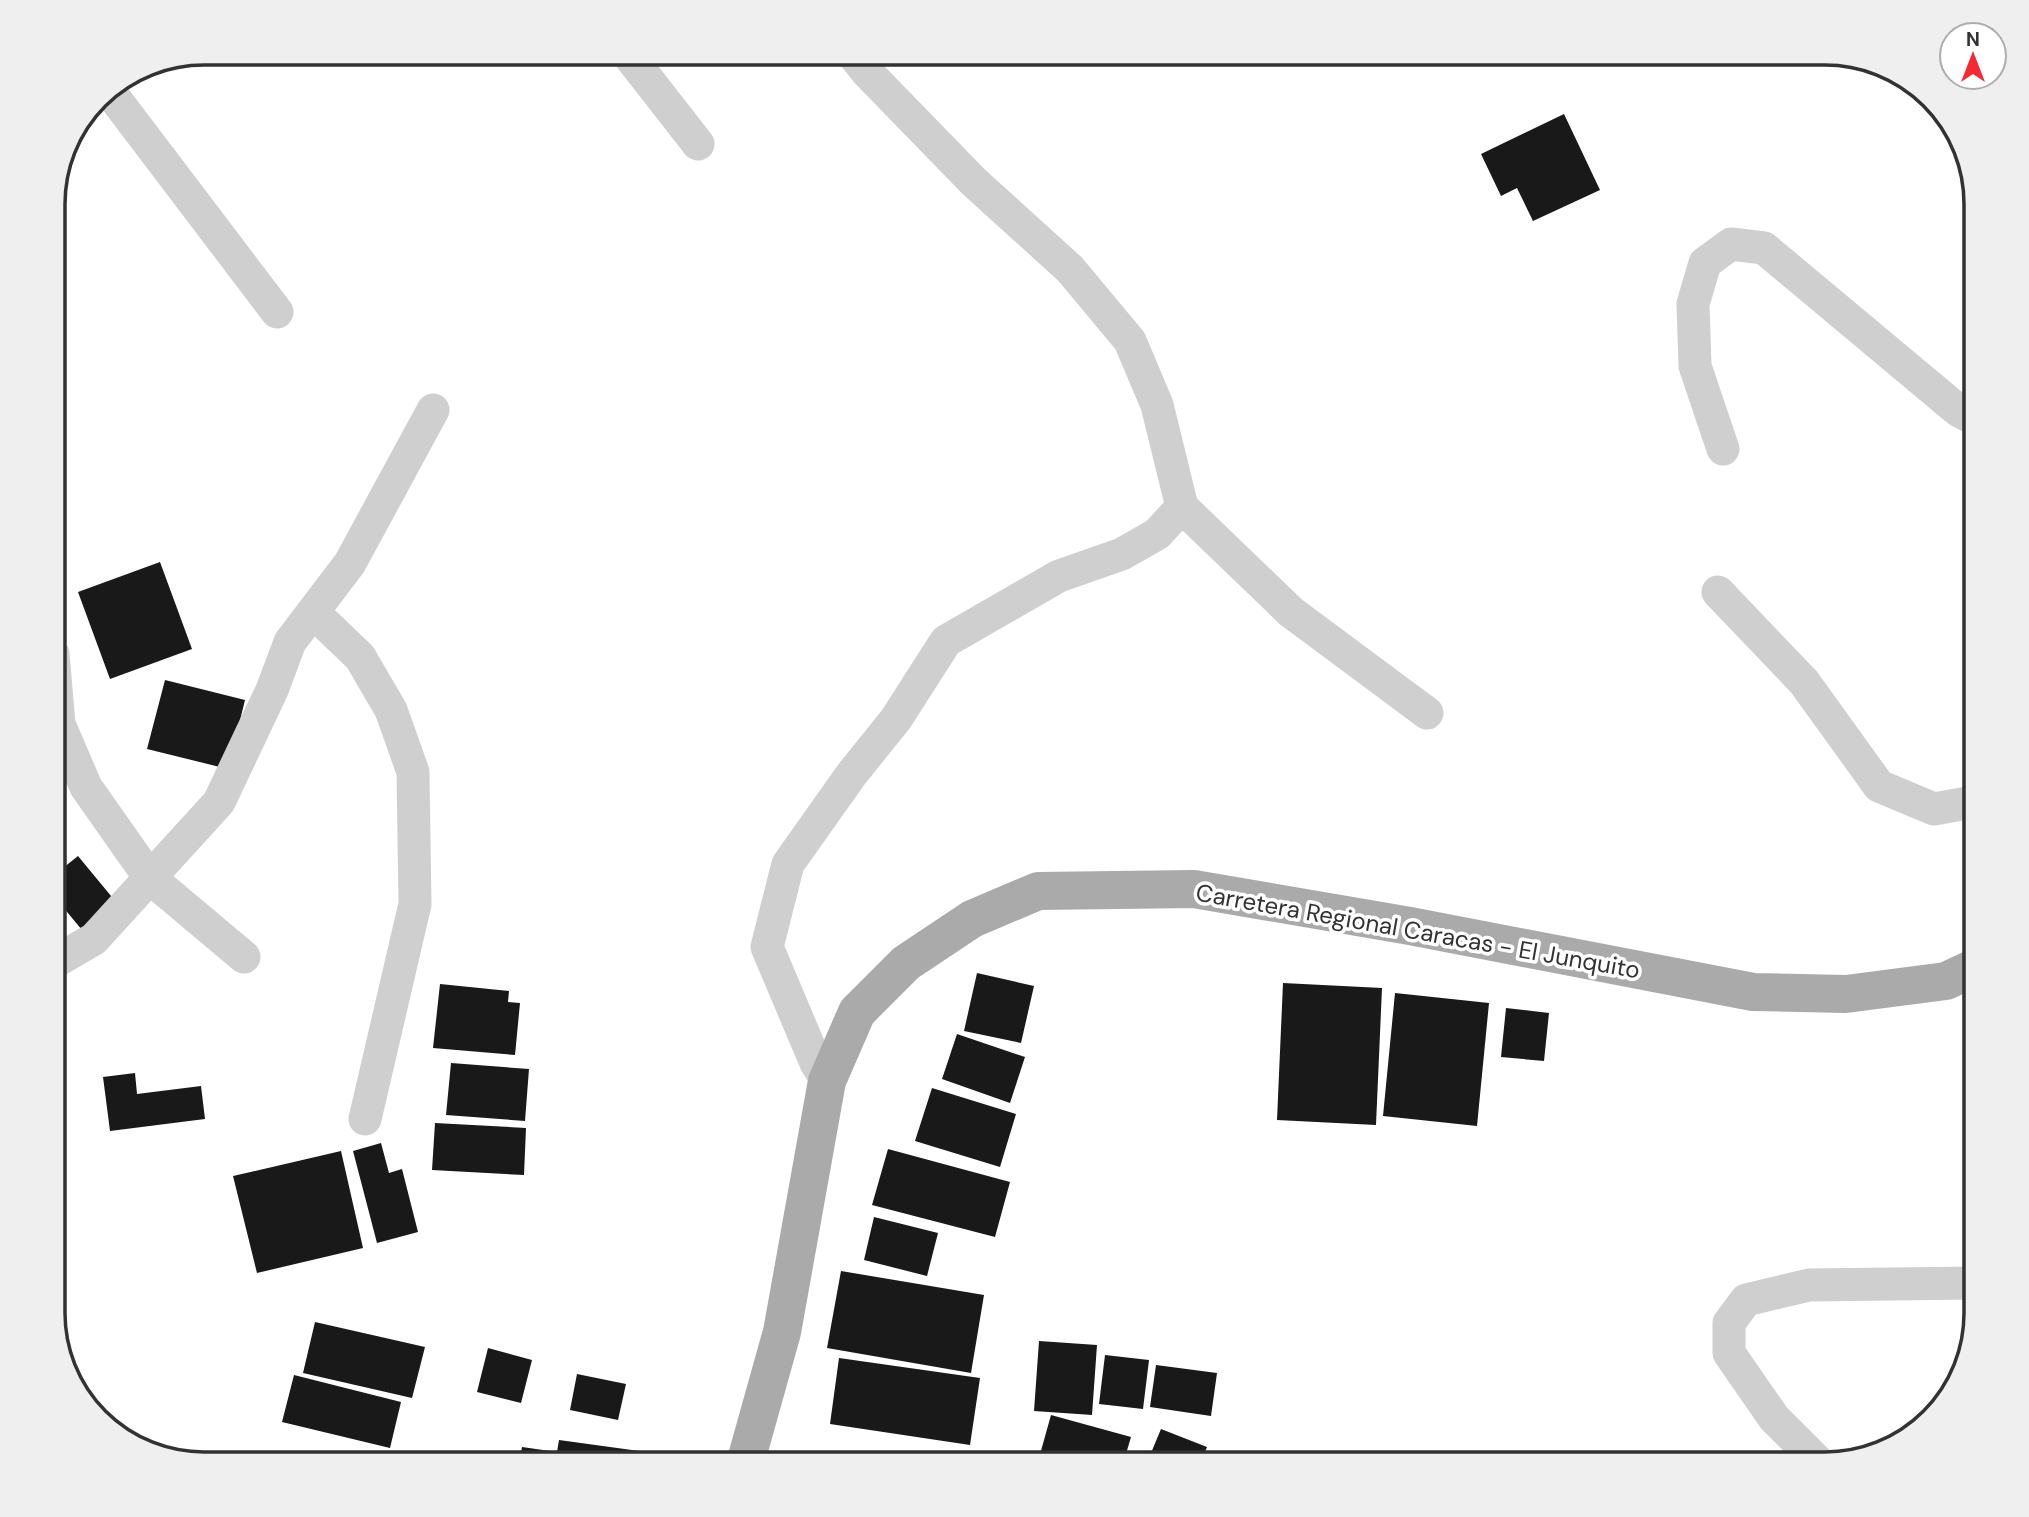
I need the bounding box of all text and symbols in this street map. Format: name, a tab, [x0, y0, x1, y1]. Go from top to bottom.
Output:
north arrow	[1938, 21, 2008, 91]
text: N	[1966, 27, 1980, 52]
street label: Carretera Regional Caracas - El Junquito	[1194, 877, 1642, 985]

